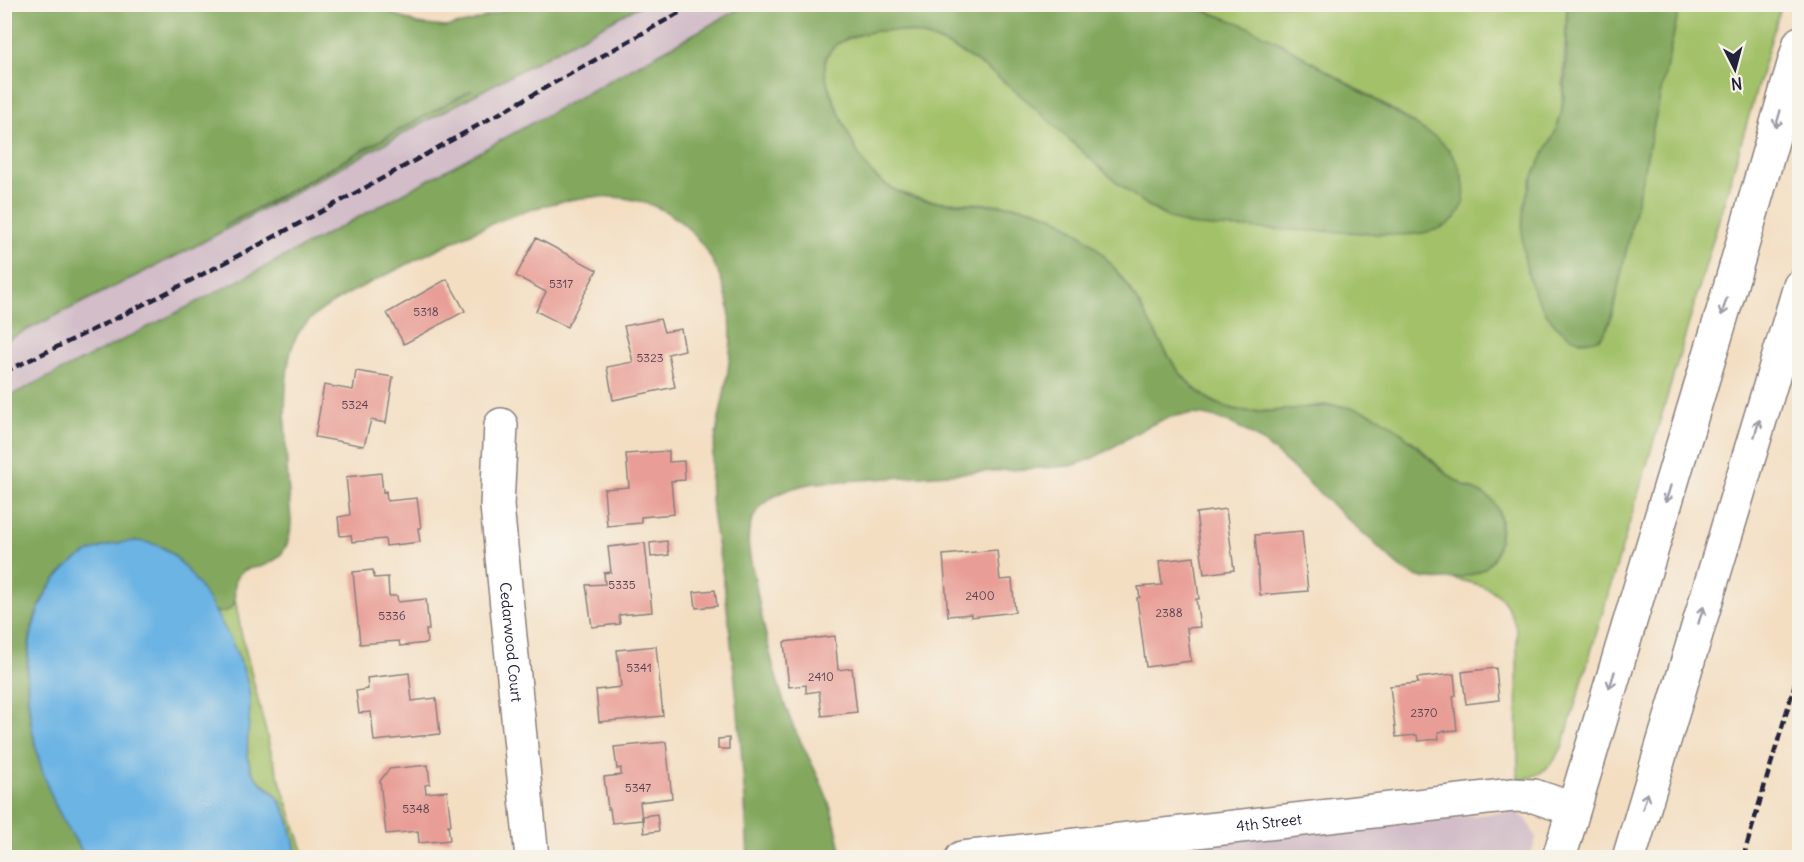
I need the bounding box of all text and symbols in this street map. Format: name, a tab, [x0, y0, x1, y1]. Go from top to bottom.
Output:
north arrow	[1705, 39, 1765, 99]
text: N	[1730, 73, 1743, 94]
one-way arrow	[1772, 109, 1783, 128]
house number: 5317	[549, 276, 573, 291]
one-way arrow	[1718, 297, 1729, 316]
house number: 5318	[413, 304, 439, 319]
house number: 5323	[636, 350, 664, 365]
house number: 5324	[341, 397, 369, 412]
one-way arrow	[1752, 419, 1763, 438]
one-way arrow	[1662, 484, 1673, 503]
house number: 5335	[608, 577, 636, 592]
street label: Cedarwood Court	[496, 581, 526, 703]
house number: 2400	[965, 588, 995, 603]
house number: 2388	[1155, 605, 1183, 620]
one-way arrow	[1696, 606, 1707, 625]
house number: 5336	[378, 608, 406, 623]
house number: 5341	[626, 660, 652, 675]
house number: 2410	[808, 669, 834, 684]
one-way arrow	[1606, 670, 1617, 689]
house number: 2370	[1410, 705, 1438, 720]
house number: 5347	[625, 780, 651, 795]
one-way arrow	[1640, 792, 1651, 811]
house number: 5348	[402, 801, 430, 816]
street label: 4th Street	[1235, 809, 1303, 836]

